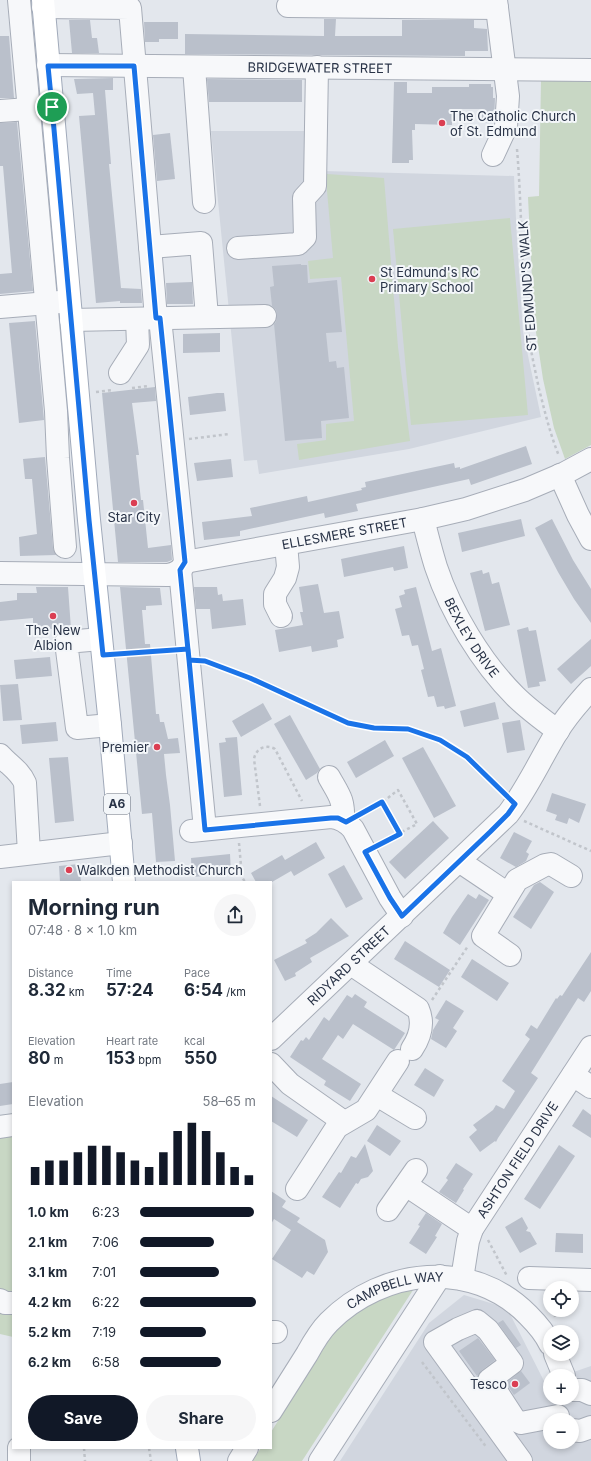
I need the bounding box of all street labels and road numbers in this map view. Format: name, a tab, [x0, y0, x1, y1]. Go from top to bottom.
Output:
street label: BRIDGEWATER STREET	[248, 59, 392, 76]
street label: ST EDMUND'S WALK	[514, 220, 540, 352]
street label: ELLESMERE STREET	[280, 514, 408, 552]
street label: BEXLEY DRIVE	[441, 595, 503, 680]
road number: A6	[104, 794, 130, 814]
street label: RIDYARD STREET	[304, 922, 393, 1008]
street label: ASHTON FIELD DRIVE	[473, 1098, 561, 1221]
street label: CAMPBELL WAY	[343, 1269, 444, 1313]

